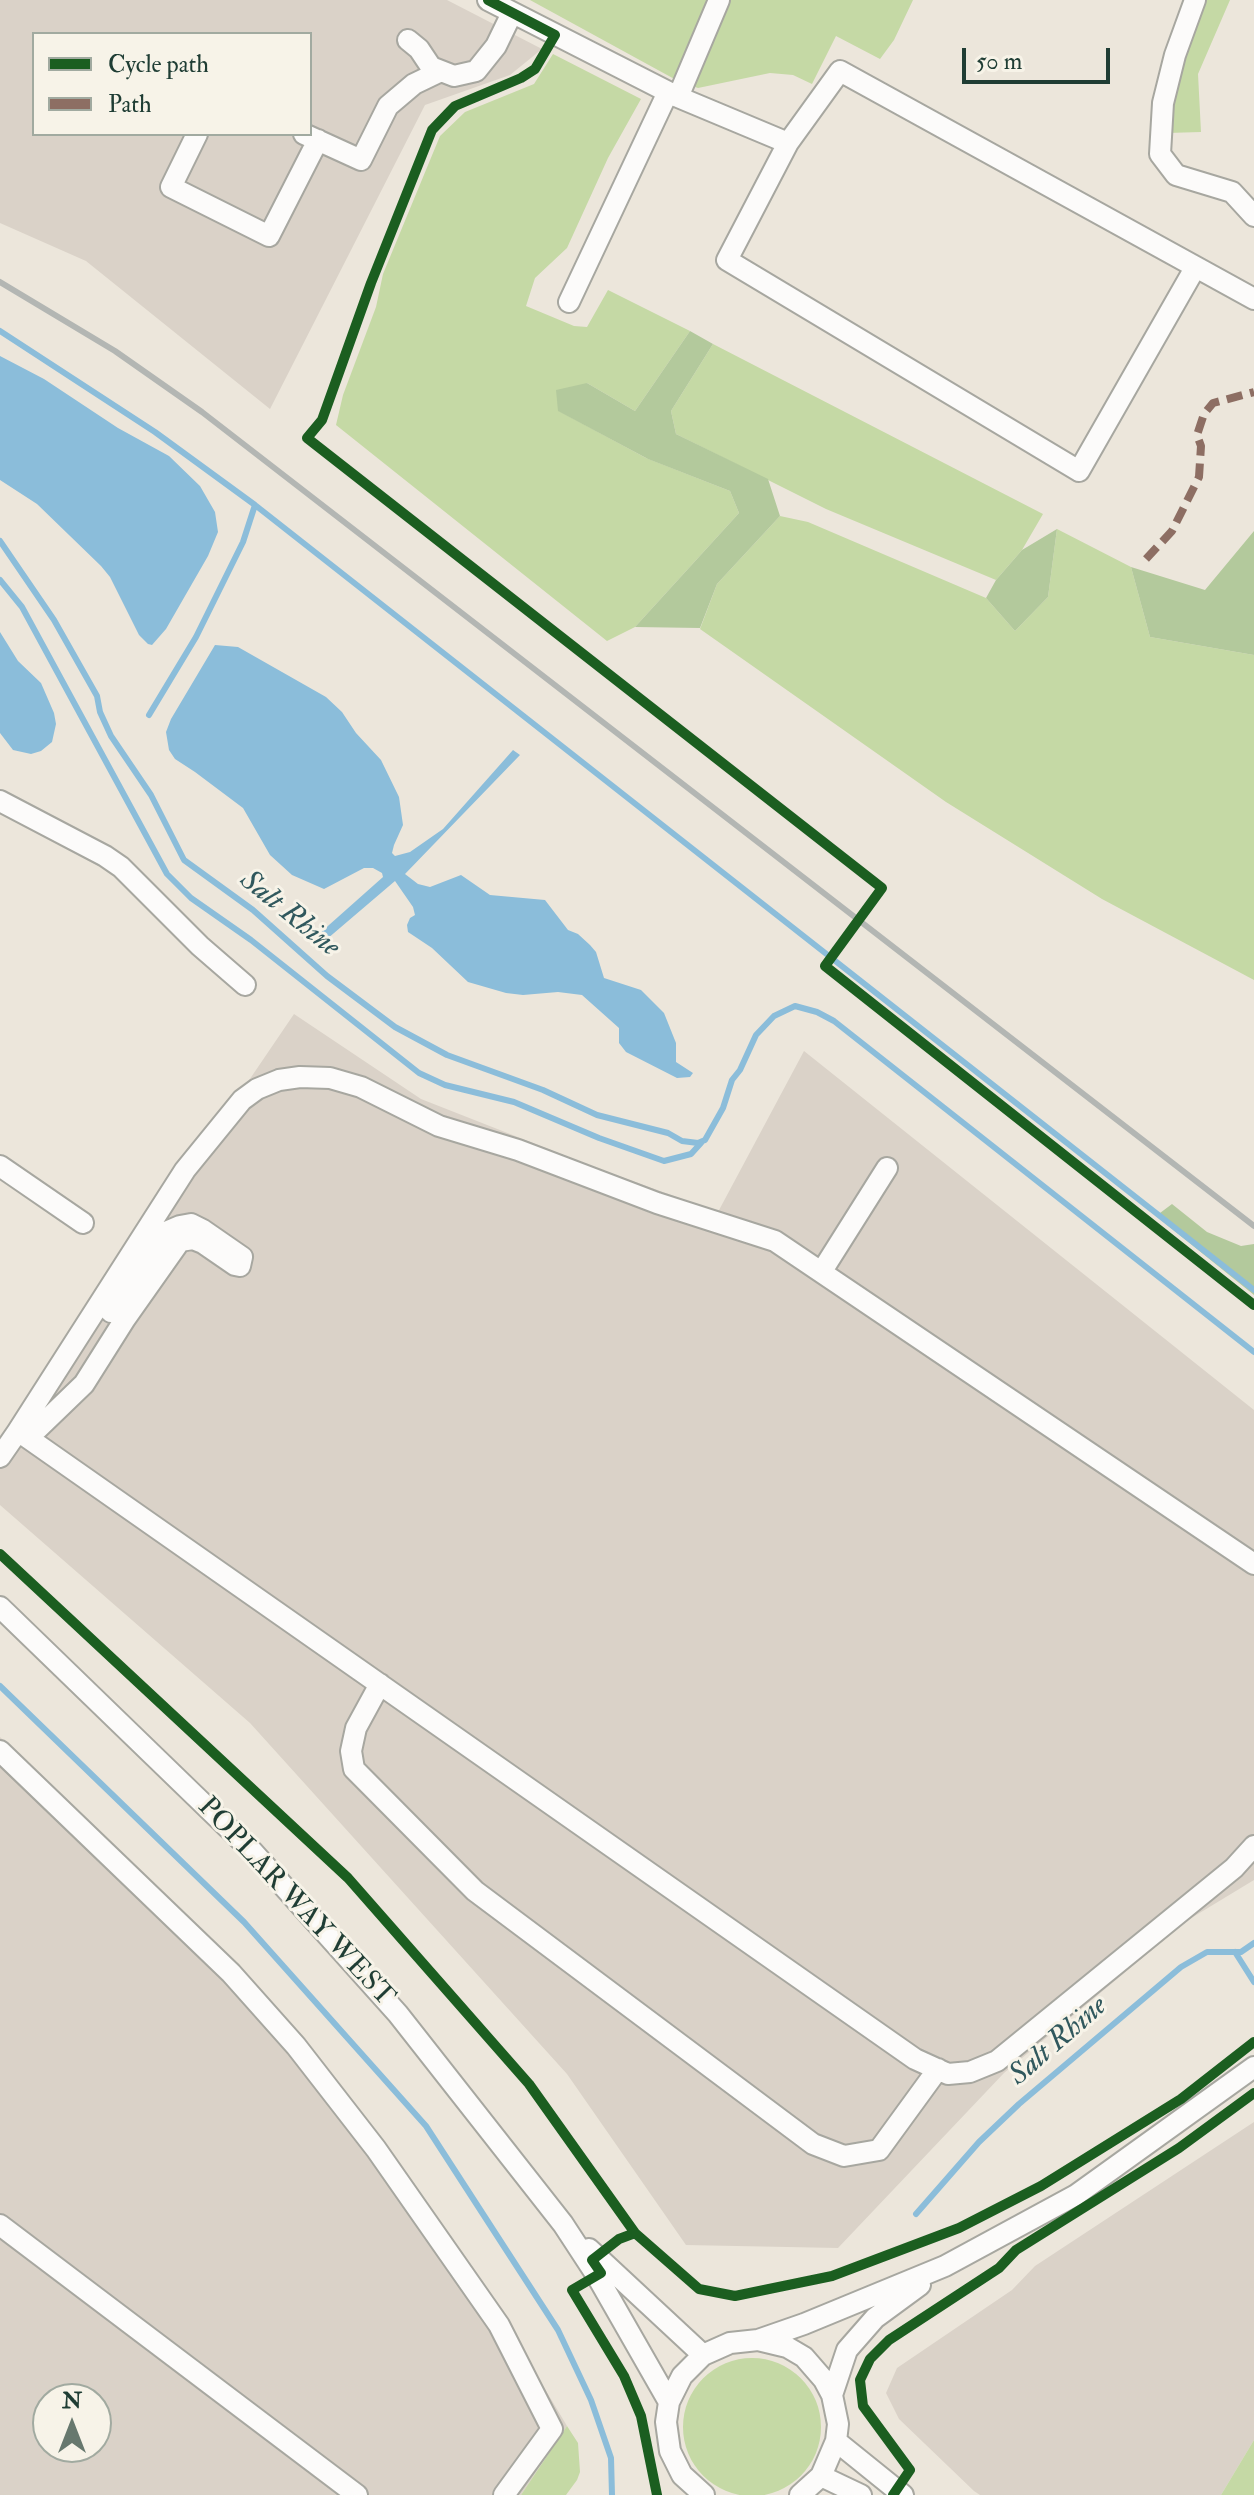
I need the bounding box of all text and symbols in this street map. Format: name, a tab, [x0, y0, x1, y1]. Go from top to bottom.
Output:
legend	[32, 32, 312, 136]
scale bar	[966, 32, 1114, 82]
text: 50 m	[976, 46, 1022, 77]
text: Cycle path	[108, 49, 209, 80]
text: Path	[108, 89, 152, 120]
water label: Salt Rhine	[232, 864, 346, 966]
street label: POPLAR WAY WEST	[189, 1791, 401, 2015]
water label: Salt Rhine	[1002, 1989, 1116, 2095]
north arrow	[32, 2383, 112, 2463]
text: N	[62, 2387, 82, 2415]

